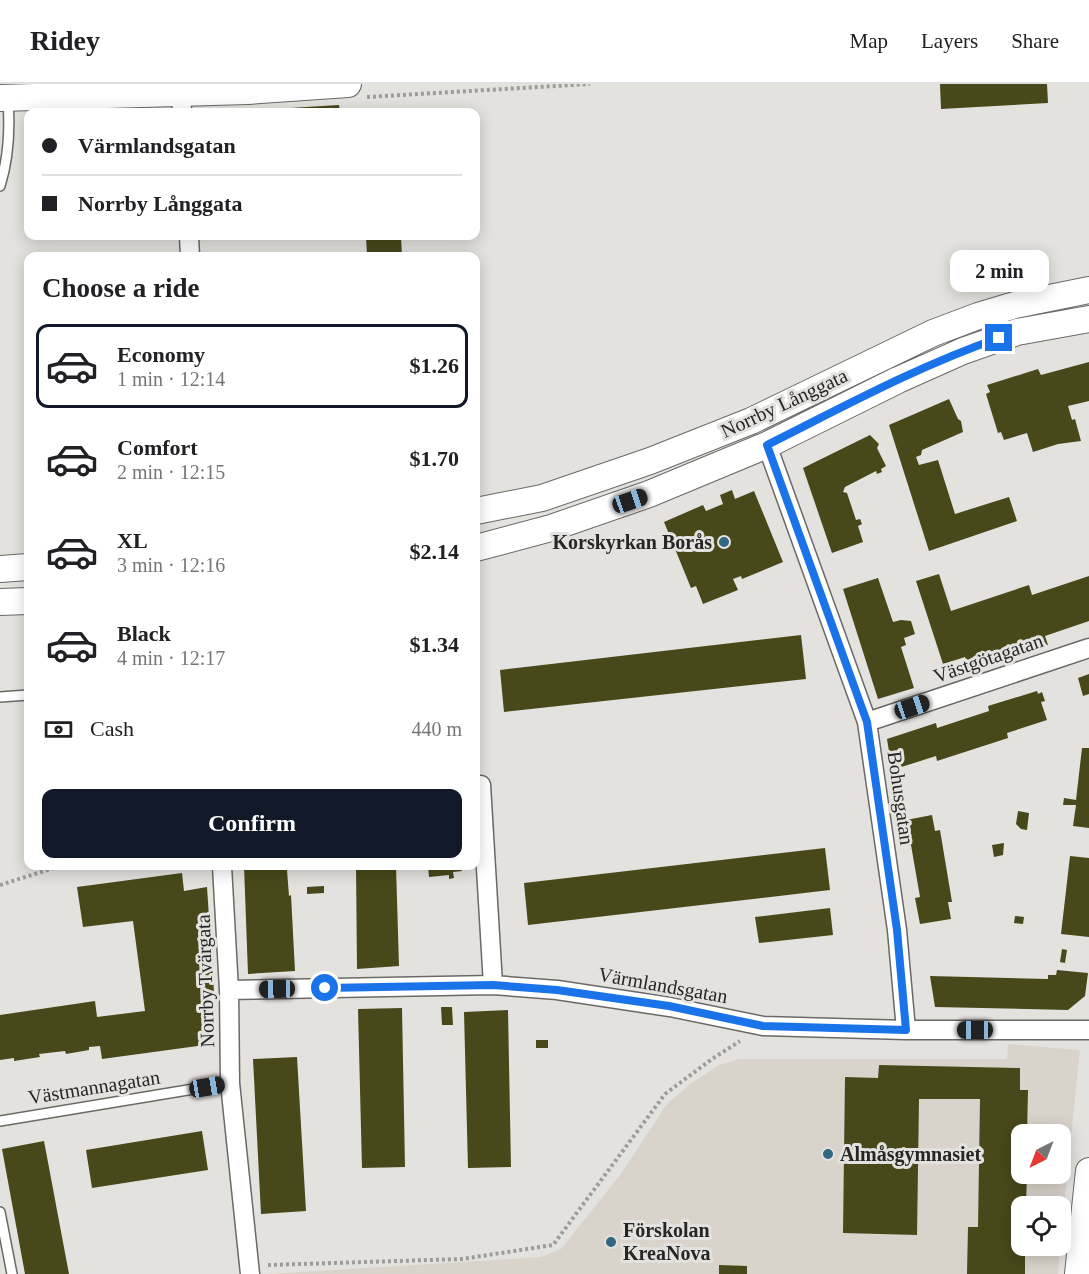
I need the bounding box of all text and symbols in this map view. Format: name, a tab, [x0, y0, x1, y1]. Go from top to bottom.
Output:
text: Ridey	[30, 25, 100, 56]
text: Map	[850, 29, 888, 53]
text: Layers	[921, 29, 978, 53]
text: Share	[1011, 29, 1059, 53]
text: Värmlandsgatan	[78, 133, 236, 158]
text: Norrby Långgata	[78, 191, 242, 216]
callout: 2 min	[950, 251, 1048, 293]
text: 2 min	[975, 260, 1024, 282]
text: Choose a ride	[42, 273, 200, 303]
route end	[985, 324, 1012, 351]
icon: car	[45, 339, 99, 393]
text: Economy	[117, 342, 205, 367]
text: $1.26	[410, 353, 459, 378]
street label: Norrby Långgata	[717, 364, 851, 443]
text: 1 min · 12:14	[117, 368, 225, 390]
icon: car	[45, 432, 99, 486]
text: Comfort	[117, 435, 198, 460]
text: $1.70	[410, 446, 459, 471]
text: 2 min · 12:15	[117, 461, 225, 483]
car	[610, 487, 650, 515]
icon: car	[45, 525, 99, 579]
text: XL	[117, 528, 148, 553]
place label: Korskyrkan Borås	[553, 531, 712, 554]
marker: Korskyrkan Borås	[717, 535, 731, 549]
text: $2.14	[410, 539, 459, 564]
text: 3 min · 12:16	[117, 554, 225, 576]
icon: car	[45, 618, 99, 672]
text: Black	[117, 621, 171, 646]
street label: Västgötagatan	[930, 629, 1046, 688]
text: $1.34	[410, 632, 459, 657]
text: 4 min · 12:17	[117, 647, 225, 669]
car	[892, 693, 932, 721]
icon: cash	[42, 713, 75, 746]
text: Cash	[90, 716, 134, 741]
text: 440 m	[411, 718, 462, 740]
street label: Bohusgatan	[883, 750, 918, 846]
button: Confirm	[42, 789, 462, 858]
street label: Norrby Tvärgata	[192, 914, 219, 1048]
street label: Värmlandsgatan	[596, 963, 729, 1008]
route start	[311, 974, 338, 1001]
car	[259, 980, 295, 998]
car	[957, 1021, 993, 1039]
street label: Västmannagatan	[26, 1066, 162, 1109]
car	[188, 1075, 226, 1099]
north arrow	[1011, 1124, 1071, 1184]
map controls	[1011, 1124, 1071, 1256]
place label: Almåsgymnasiet	[840, 1143, 981, 1166]
marker: Almåsgymnasiet	[821, 1147, 835, 1161]
button: locate	[1011, 1196, 1071, 1256]
place label: Förskolan KreaNova	[623, 1219, 710, 1264]
marker: Förskolan KreaNova	[604, 1235, 618, 1249]

